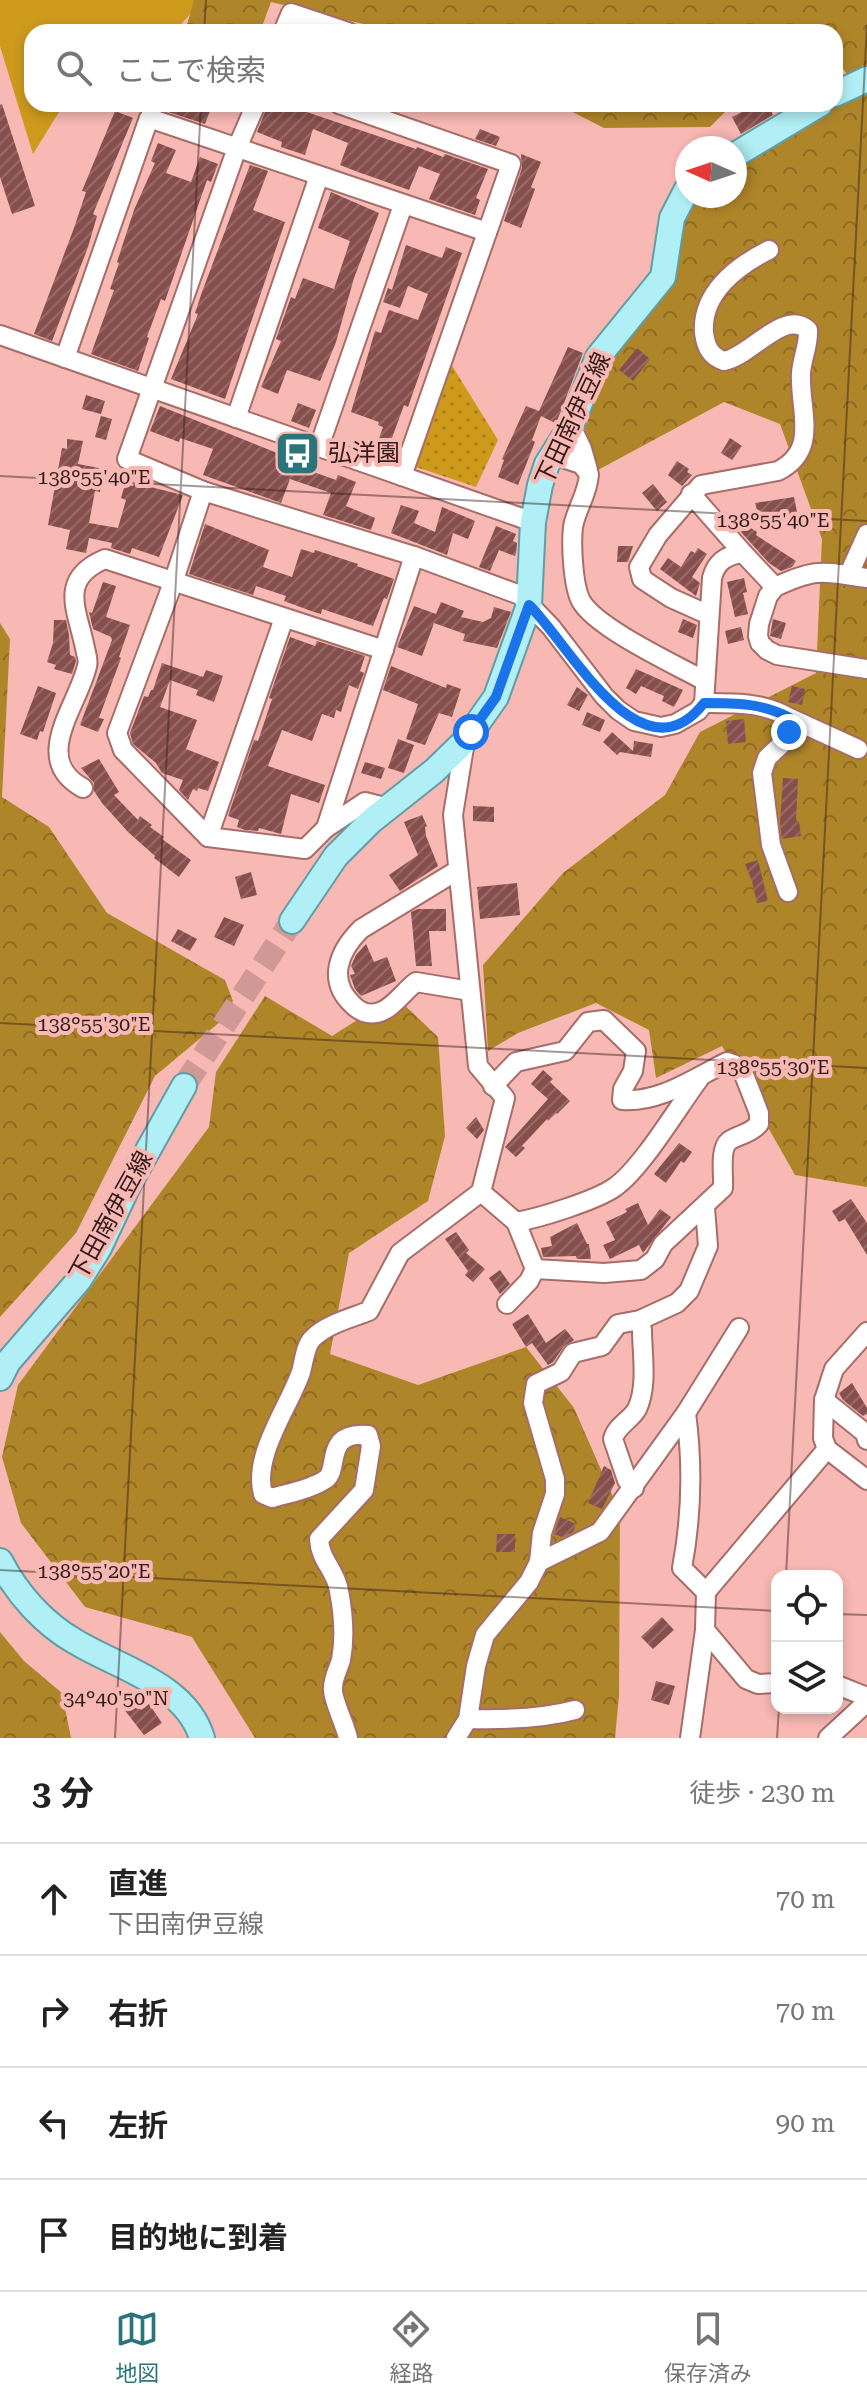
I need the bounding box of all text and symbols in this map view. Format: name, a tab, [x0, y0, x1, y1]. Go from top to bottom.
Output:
search box	[24, 24, 843, 112]
icon: search	[52, 46, 96, 90]
text: ここで検索	[116, 53, 266, 88]
north arrow	[675, 136, 747, 208]
street label: 下田南伊豆線	[530, 348, 616, 490]
bus stop icon: 弘洋園	[273, 429, 321, 477]
place label: 弘洋園	[328, 439, 400, 467]
text: 138°55'40"E	[37, 465, 151, 489]
text: 138°55'40"E	[716, 508, 830, 532]
route start	[453, 714, 489, 750]
route end	[771, 714, 807, 750]
text: 138°55'30"E	[37, 1012, 151, 1036]
text: 138°55'30"E	[716, 1055, 830, 1079]
street label: 下田南伊豆線	[64, 1146, 158, 1286]
text: 138°55'20"E	[37, 1559, 151, 1583]
map controls	[771, 1570, 843, 1714]
button: locate	[771, 1570, 843, 1642]
button: layers	[771, 1642, 843, 1714]
text: 34°40'50"N	[63, 1686, 169, 1710]
text: 3 分	[32, 1773, 94, 1813]
text: 徒歩 · 230 m	[689, 1778, 835, 1808]
text: 直進	[108, 1866, 168, 1901]
icon: ahead	[32, 1877, 76, 1921]
text: 70 m	[776, 1884, 835, 1914]
text: 下田南伊豆線	[108, 1909, 264, 1939]
icon: right	[32, 1989, 76, 2033]
text: 右折	[108, 1996, 168, 2031]
text: 70 m	[776, 1996, 835, 2026]
icon: left	[32, 2101, 76, 2145]
text: 左折	[108, 2108, 168, 2143]
text: 90 m	[776, 2108, 835, 2138]
icon: arrive	[32, 2213, 76, 2257]
text: 目的地に到着	[108, 2220, 288, 2255]
tab: 地図	[115, 2307, 159, 2387]
tab: 経路	[389, 2307, 434, 2387]
tab: 保存済み	[664, 2307, 752, 2387]

